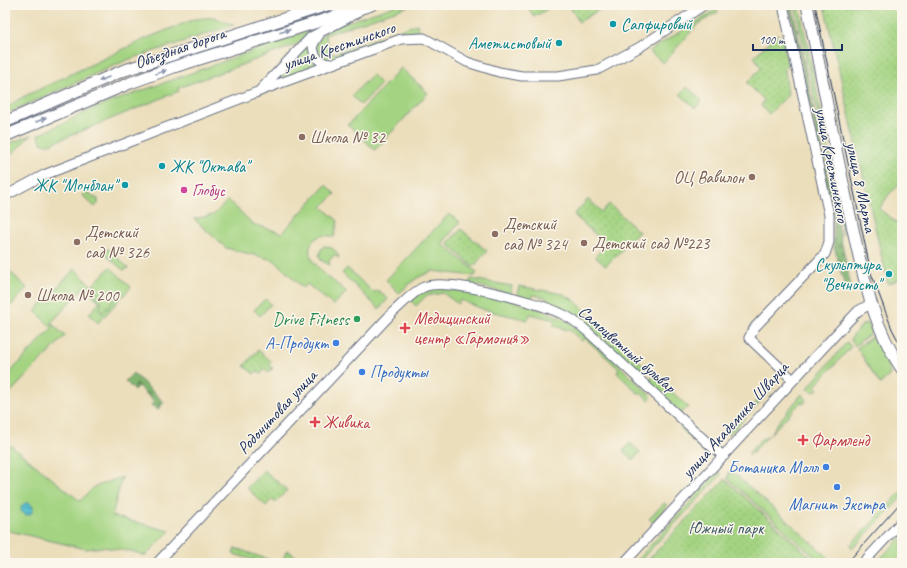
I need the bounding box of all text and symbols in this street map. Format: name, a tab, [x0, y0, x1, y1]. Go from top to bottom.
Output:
place label: Сапфировый	[621, 14, 693, 35]
street label: улица Крестинского	[279, 17, 399, 75]
marker: Сапфировый	[608, 19, 618, 29]
street label: Объездная дорога	[132, 22, 230, 74]
scale bar	[753, 26, 842, 52]
one-way arrow	[279, 28, 291, 34]
text: 100 m	[759, 32, 786, 48]
place label: Аметистовый	[468, 33, 552, 54]
marker: Аметистовый	[554, 38, 564, 48]
one-way arrow	[156, 68, 168, 74]
one-way arrow	[97, 76, 109, 82]
street label: улица Крестинского	[810, 105, 854, 225]
one-way arrow	[35, 117, 47, 123]
place label: Школа № 32	[310, 127, 386, 148]
marker: Школа № 32	[297, 132, 307, 142]
street label: улица 8 Марта	[841, 139, 881, 235]
place label: ЖК "Октава"	[170, 156, 253, 177]
marker: ЖК "Октава"	[157, 161, 167, 171]
place label: ОЦ Вавилон	[674, 167, 746, 188]
marker: ОЦ Вавилон	[747, 172, 757, 182]
place label: ЖК "Монблан"	[33, 175, 121, 196]
marker: ЖК "Монблан"	[120, 180, 130, 190]
place label: Глобус	[192, 180, 226, 201]
marker: Глобус	[179, 185, 189, 195]
place label: Детский сад № 324	[503, 214, 569, 255]
place label: Детский сад № 326	[85, 222, 150, 263]
marker: Детский сад № 324	[490, 229, 500, 239]
place label: Детский сад №223	[592, 233, 711, 254]
marker: Детский сад № 326	[72, 237, 82, 247]
marker: Детский сад №223	[579, 238, 589, 248]
place label: Скульптура "Вечность"	[815, 254, 885, 295]
marker: Скульптура "Вечность"	[884, 269, 894, 279]
place label: Школа № 200	[36, 285, 120, 306]
marker: Школа № 200	[23, 290, 33, 300]
street label: Самоцветный бульвар	[574, 301, 681, 398]
place label: Медицинский центр «Гармония»	[414, 308, 530, 349]
place label: Drive Fitness	[273, 309, 351, 330]
marker: Drive Fitness	[352, 314, 362, 324]
marker: Медицинский центр «Гармония»	[399, 322, 411, 334]
place label: А-Продукт	[265, 333, 329, 354]
marker: А-Продукт	[331, 338, 341, 348]
street label: улица Академика Шварца	[676, 356, 794, 483]
place label: Продукты	[370, 362, 430, 383]
street label: Родонитовая улица	[233, 364, 323, 458]
marker: Продукты	[357, 367, 367, 377]
place label: Живика	[323, 412, 371, 433]
marker: Живика	[310, 417, 320, 427]
place label: Фармленд	[811, 430, 871, 451]
marker: Фармленд	[798, 435, 808, 445]
place label: Ботаника Молл	[728, 457, 819, 478]
marker: Ботаника Молл	[821, 462, 831, 472]
marker: Магнит Экстра	[832, 482, 842, 492]
place label: Магнит Экстра	[789, 494, 887, 515]
park label: Южный парк	[688, 518, 765, 539]

